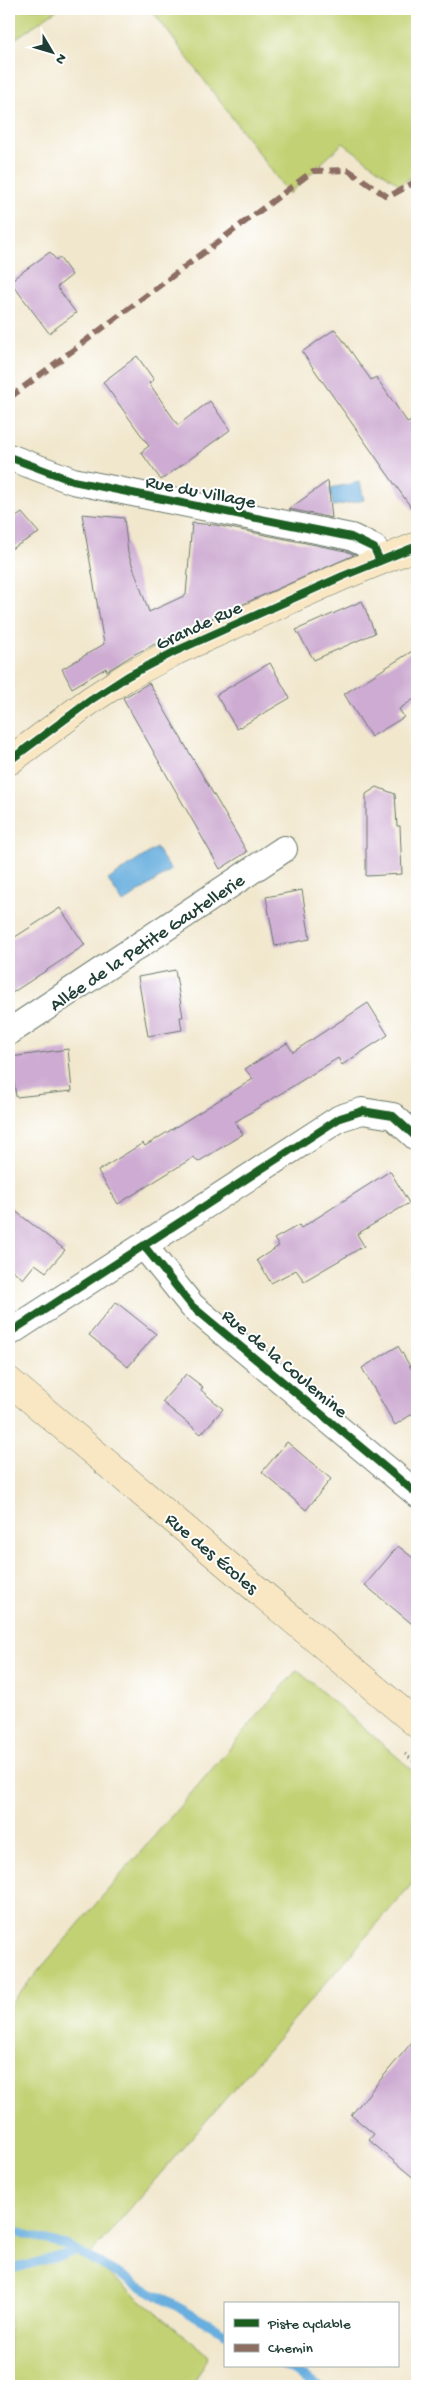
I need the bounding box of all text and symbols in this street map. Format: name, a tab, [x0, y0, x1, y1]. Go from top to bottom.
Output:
north arrow	[28, 28, 78, 78]
text: N	[51, 50, 70, 67]
street label: Rue du Village	[143, 471, 258, 515]
street label: Grande Rue	[153, 597, 246, 657]
street label: Allée de la Petite Gautellerie	[46, 870, 250, 1018]
street label: Rue de la Coulemine	[216, 1305, 352, 1424]
street label: Rue des Écoles	[159, 1509, 263, 1601]
legend	[224, 2302, 398, 2368]
text: Piste cyclable	[267, 2316, 351, 2334]
text: Chemin	[268, 2340, 313, 2358]

